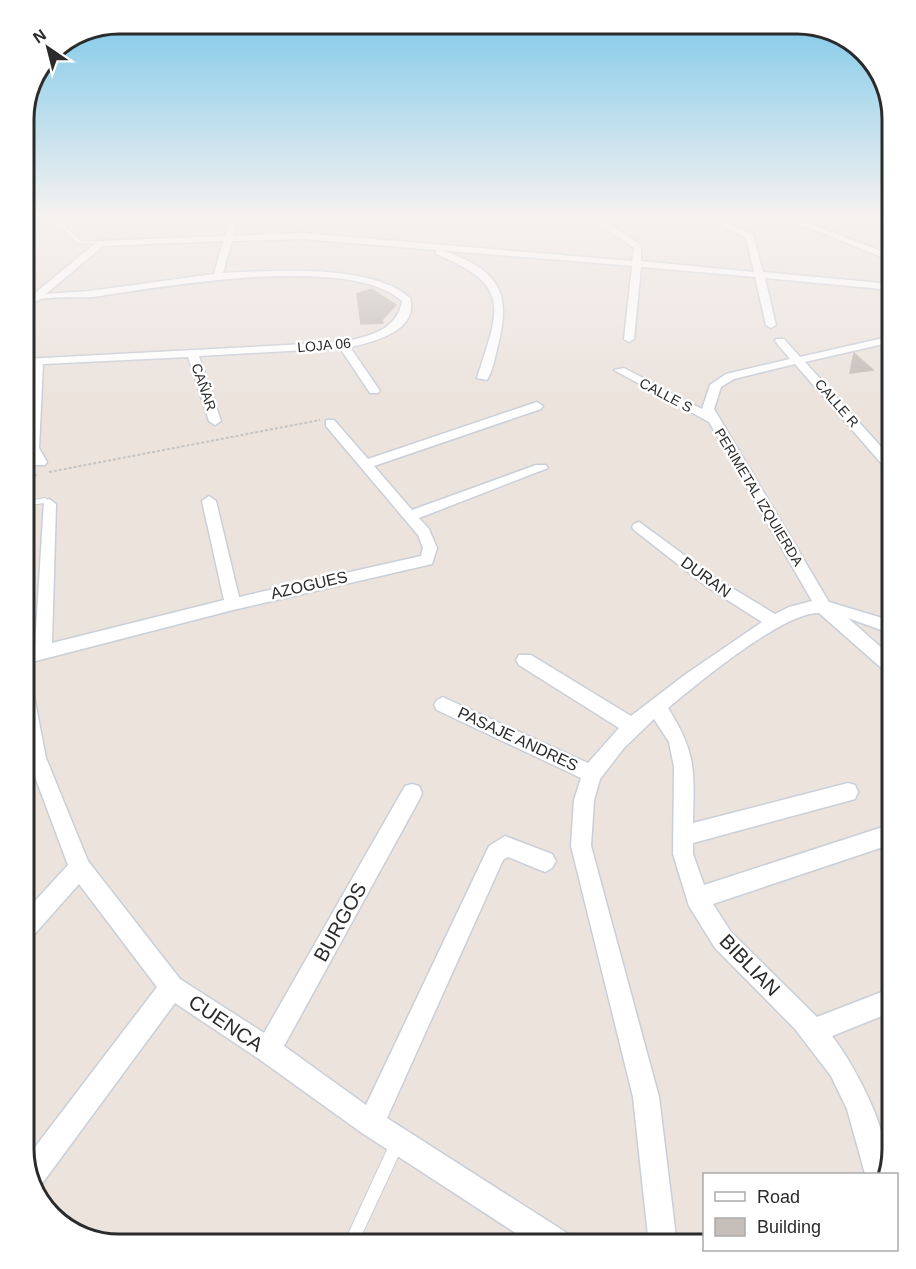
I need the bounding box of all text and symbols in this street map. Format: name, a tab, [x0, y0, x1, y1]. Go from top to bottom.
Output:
north arrow	[18, 18, 78, 78]
text: N	[30, 26, 49, 46]
street label: LOJA 06	[297, 335, 352, 355]
street label: CAÑAR	[188, 361, 220, 413]
street label: CALLE S	[637, 374, 695, 416]
street label: CALLE R	[812, 376, 862, 430]
street label: PERIMETAL IZQUIERDA	[711, 425, 807, 569]
street label: DURAN	[678, 553, 734, 601]
street label: AZOGUES	[269, 568, 349, 602]
street label: PASAJE ANDRES	[455, 704, 581, 774]
street label: BURGOS	[309, 879, 371, 965]
street label: BIBLIAN	[715, 930, 785, 1000]
street label: CUENCA	[185, 990, 268, 1056]
legend	[703, 1173, 898, 1251]
text: Road	[757, 1187, 800, 1207]
text: Building	[757, 1217, 821, 1237]

